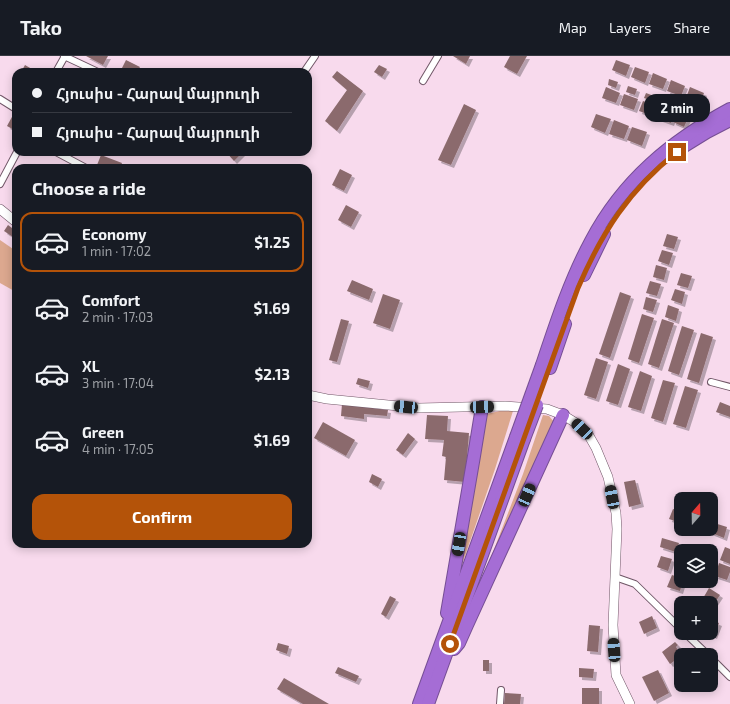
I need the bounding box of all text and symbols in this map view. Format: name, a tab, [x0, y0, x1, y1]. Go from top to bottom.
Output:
text: Tako	[20, 16, 62, 39]
text: Map	[559, 19, 587, 36]
text: Layers	[609, 19, 651, 36]
text: Share	[673, 19, 710, 36]
text: Հյուսիս - Հարավ մայրուղի	[56, 84, 260, 102]
callout: 2 min	[644, 94, 710, 122]
text: 2 min	[660, 100, 694, 116]
text: Հյուսիս - Հարավ մայրուղի	[56, 123, 260, 141]
route end	[668, 143, 686, 161]
text: Choose a ride	[32, 177, 146, 199]
icon: car	[34, 224, 70, 260]
text: Economy	[82, 225, 147, 243]
text: $1.25	[254, 233, 290, 251]
text: 1 min · 17:02	[82, 243, 151, 259]
icon: car	[34, 290, 70, 326]
text: Comfort	[82, 291, 140, 309]
text: $1.69	[253, 299, 290, 317]
text: 2 min · 17:03	[82, 309, 153, 325]
icon: car	[34, 356, 70, 392]
text: XL	[82, 357, 100, 375]
text: $2.13	[255, 365, 290, 383]
text: 3 min · 17:04	[82, 375, 154, 391]
car	[393, 400, 419, 414]
car	[470, 401, 494, 413]
car	[569, 416, 595, 442]
icon: car	[34, 422, 70, 458]
text: Green	[82, 423, 124, 441]
text: $1.69	[253, 431, 290, 449]
text: 4 min · 17:05	[82, 441, 154, 457]
car	[517, 482, 537, 508]
car	[604, 484, 620, 510]
north arrow	[674, 492, 718, 536]
map controls	[674, 492, 718, 692]
button: Confirm	[32, 494, 292, 540]
car	[451, 531, 467, 557]
button: layers	[674, 544, 718, 588]
button: +	[674, 596, 718, 640]
route start	[441, 635, 459, 653]
car	[607, 638, 621, 662]
button: −	[674, 648, 718, 692]

